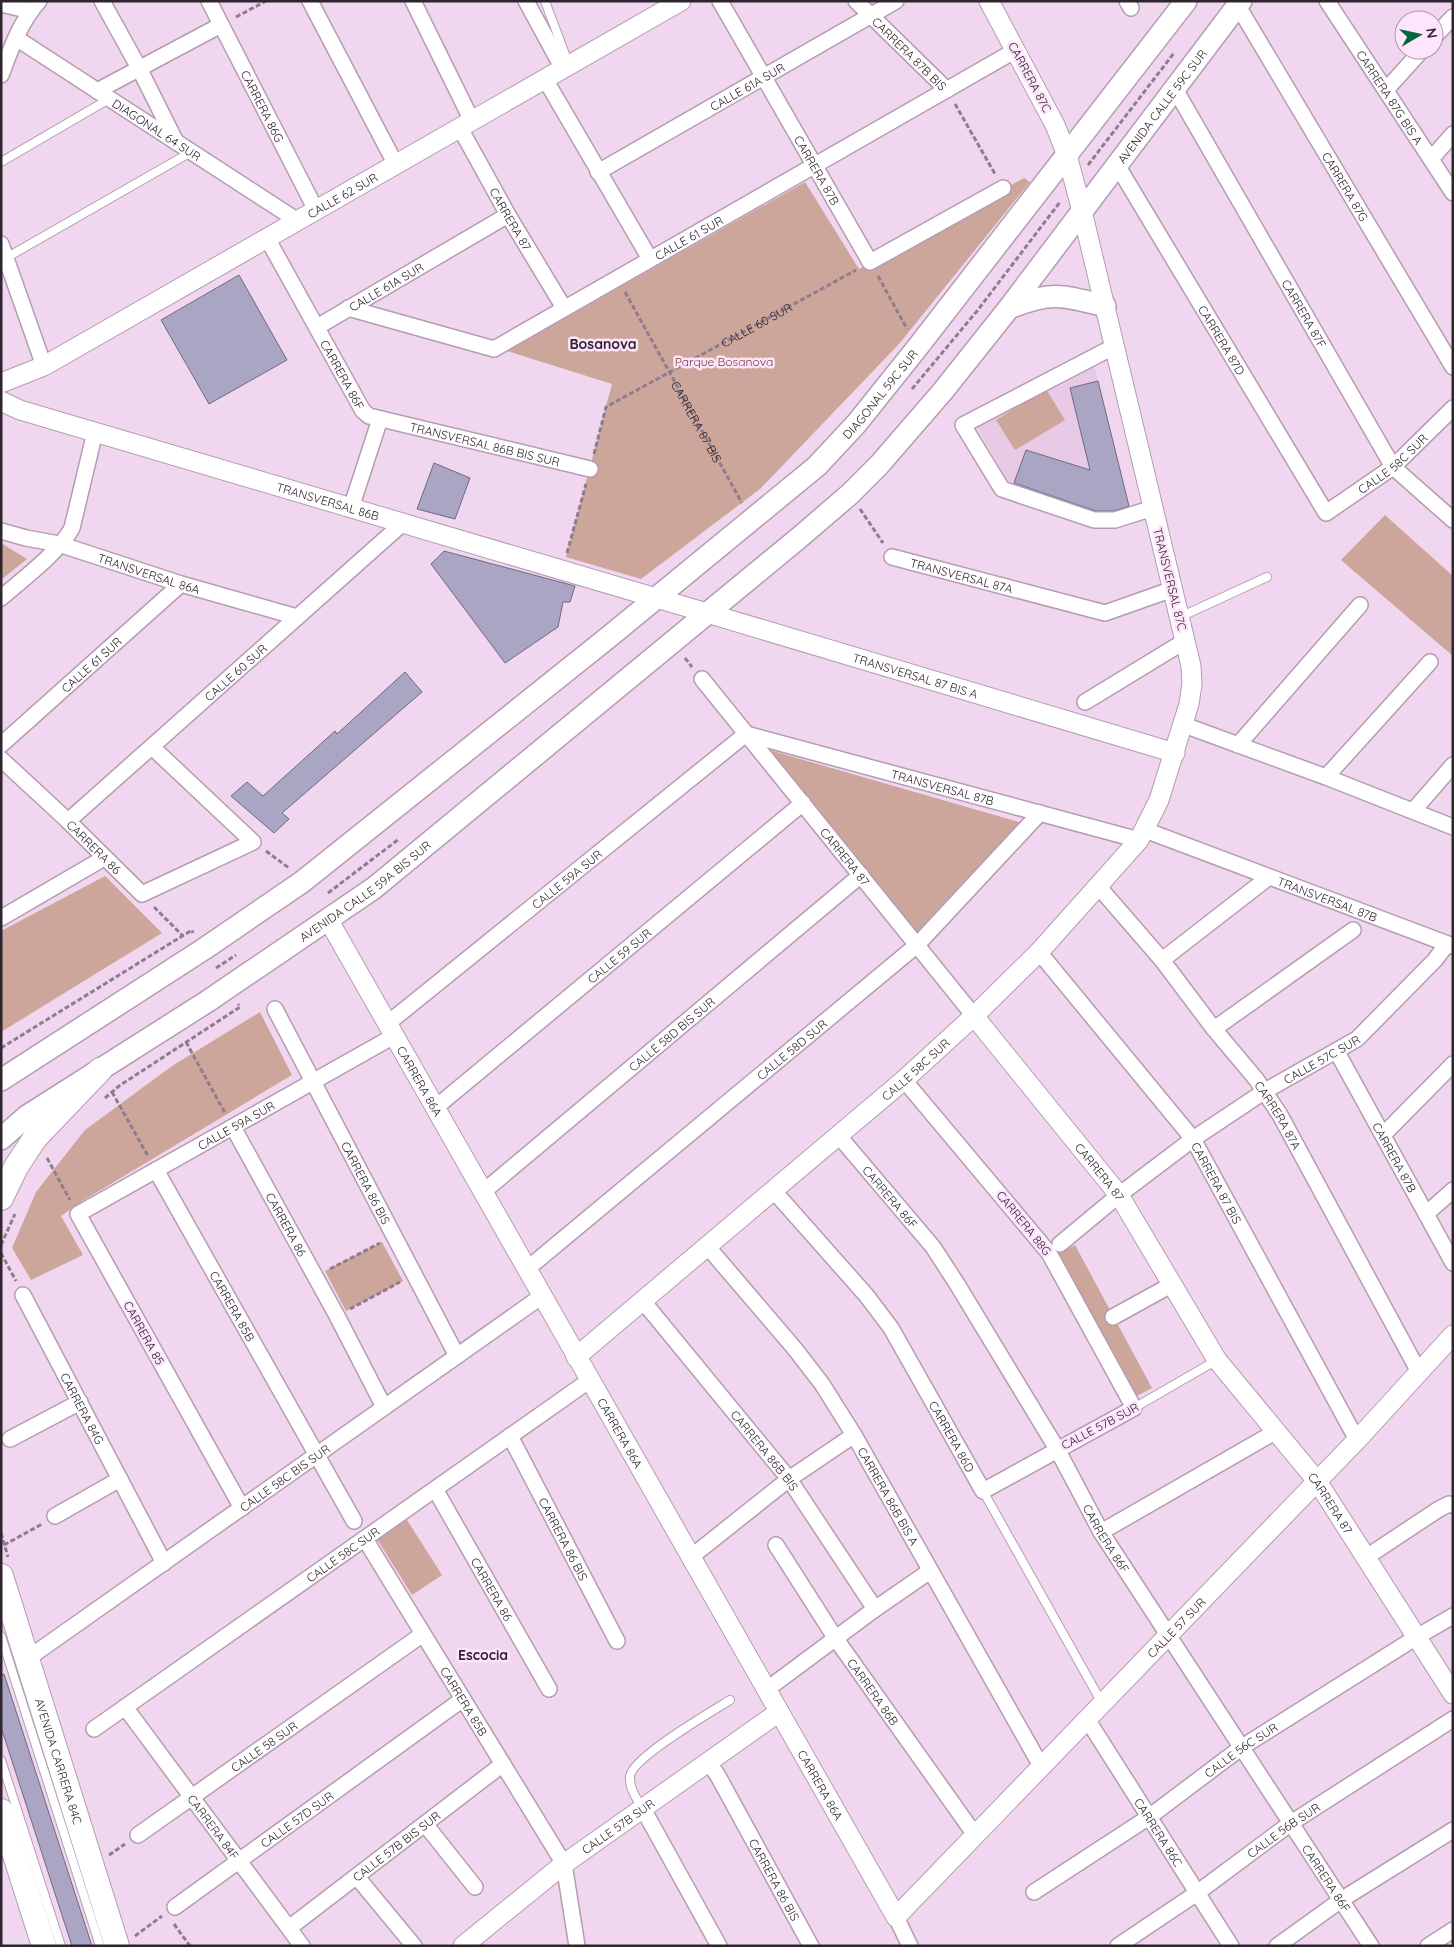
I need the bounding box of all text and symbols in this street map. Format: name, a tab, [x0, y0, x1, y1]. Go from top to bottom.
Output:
north arrow	[1394, 10, 1444, 60]
street label: CARRERA 87B BIS	[869, 14, 950, 93]
text: N	[1422, 26, 1442, 39]
street label: CARRERA 87C	[1005, 39, 1055, 115]
street label: AVENIDA CALLE 59C SUR	[1114, 46, 1210, 166]
street label: CARRERA 87G BIS A	[1354, 47, 1427, 147]
street label: CALLE 61A SUR	[707, 59, 787, 114]
street label: CARRERA 86G	[238, 67, 287, 145]
street label: DIAGONAL 64 SUR	[110, 95, 204, 164]
street label: CARRERA 87B	[791, 133, 843, 208]
street label: CARRERA 87G	[1319, 149, 1372, 224]
street label: CALLE 62 SUR	[305, 169, 380, 221]
street label: CARRERA 87	[487, 185, 535, 253]
street label: CALLE 61 SUR	[652, 212, 725, 263]
street label: CALLE 61A SUR	[346, 259, 426, 314]
street label: CARRERA 87F	[1279, 276, 1330, 351]
street label: CALLE 60 SUR	[718, 299, 795, 350]
street label: CARRERA 87D	[1195, 302, 1249, 378]
district label: Bosanova	[569, 335, 637, 353]
street label: CARRERA 86F	[317, 337, 368, 412]
street label: DIAGONAL 59C SUR	[839, 346, 921, 442]
park label: Parque Bosanova	[675, 354, 773, 369]
street label: CARRERA 87 BIS	[668, 378, 725, 465]
street label: TRANSVERSAL 86B BIS SUR	[408, 419, 562, 469]
street label: CALLE 58C SUR	[1355, 430, 1430, 497]
street label: TRANSVERSAL 86B	[275, 479, 381, 523]
street label: TRANSVERSAL 87C	[1150, 526, 1190, 632]
street label: TRANSVERSAL 86A	[96, 550, 202, 597]
street label: TRANSVERSAL 87A	[909, 555, 1015, 596]
street label: CALLE 61 SUR	[58, 633, 125, 695]
street label: CALLE 60 SUR	[201, 640, 270, 704]
street label: TRANSVERSAL 87 BIS A	[851, 650, 980, 701]
street label: TRANSVERSAL 87B	[889, 766, 996, 808]
street label: CARRERA 86	[64, 817, 125, 877]
street label: CARRERA 87	[817, 825, 873, 888]
street label: AVENIDA CALLE 59A BIS SUR	[296, 837, 434, 944]
street label: CALLE 59A SUR	[528, 846, 605, 912]
street label: TRANSVERSAL 87B	[1275, 873, 1380, 924]
street label: CALLE 59 SUR	[584, 925, 654, 986]
street label: CALLE 58D BIS SUR	[625, 994, 718, 1074]
street label: CALLE 58D SUR	[753, 1016, 830, 1083]
street label: CALLE 57C SUR	[1281, 1031, 1362, 1087]
street label: CALLE 58C SUR	[878, 1035, 952, 1103]
street label: CARRERA 86A	[394, 1043, 446, 1119]
street label: CARRERA 87A	[1252, 1078, 1305, 1152]
street label: CALLE 59A SUR	[195, 1097, 277, 1153]
street label: CARRERA 87B	[1370, 1119, 1420, 1195]
street label: CARRERA 86 BIS	[338, 1139, 394, 1227]
street label: CARRERA 87 BIS	[1189, 1139, 1245, 1226]
street label: CARRERA 87	[1072, 1140, 1128, 1203]
street label: CARRERA 86F	[860, 1162, 921, 1231]
street label: CARRERA 88G	[993, 1188, 1055, 1258]
street label: CARRERA 86	[263, 1190, 310, 1259]
street label: CARRERA 85B	[207, 1268, 259, 1344]
street label: CARRERA 85	[120, 1298, 168, 1368]
street label: CARRERA 84G	[58, 1370, 108, 1447]
street label: CARRERA 86A	[594, 1395, 646, 1471]
street label: CARRERA 86D	[926, 1398, 978, 1475]
street label: CALLE 57B SUR	[1059, 1399, 1141, 1453]
street label: CARRERA 86B BIS	[728, 1407, 802, 1493]
street label: CALLE 58C BIS SUR	[236, 1441, 332, 1514]
street label: CARRERA 86B BIS A	[855, 1444, 922, 1548]
street label: CARRERA 87	[1305, 1469, 1356, 1536]
street label: CARRERA 86 BIS	[536, 1495, 592, 1583]
street label: CARRERA 86F	[1080, 1502, 1133, 1576]
street label: CALLE 58C SUR	[303, 1523, 382, 1585]
street label: CARRERA 86	[468, 1555, 516, 1624]
street label: CALLE 57 SUR	[1144, 1594, 1208, 1660]
district label: Escocia	[458, 1646, 508, 1664]
street label: CARRERA 86B	[845, 1655, 902, 1728]
street label: CARRERA 85B	[437, 1664, 491, 1739]
street label: AVENIDA CARRERA 84C	[32, 1696, 86, 1826]
street label: CALLE 58 SUR	[228, 1718, 300, 1775]
street label: CALLE 56C SUR	[1201, 1719, 1280, 1780]
street label: CARRERA 86A	[795, 1747, 847, 1823]
street label: CALLE 57D SUR	[257, 1788, 336, 1851]
street label: CARRERA 84F	[185, 1791, 243, 1862]
street label: CALLE 57B SUR	[579, 1795, 657, 1857]
street label: CARRERA 86C	[1131, 1795, 1186, 1869]
street label: CALLE 56B SUR	[1244, 1799, 1323, 1861]
street label: CALLE 57B BIS SUR	[349, 1808, 443, 1884]
street label: CARRERA 86 BIS	[746, 1836, 803, 1923]
street label: CARRERA 86F	[1299, 1842, 1354, 1915]

